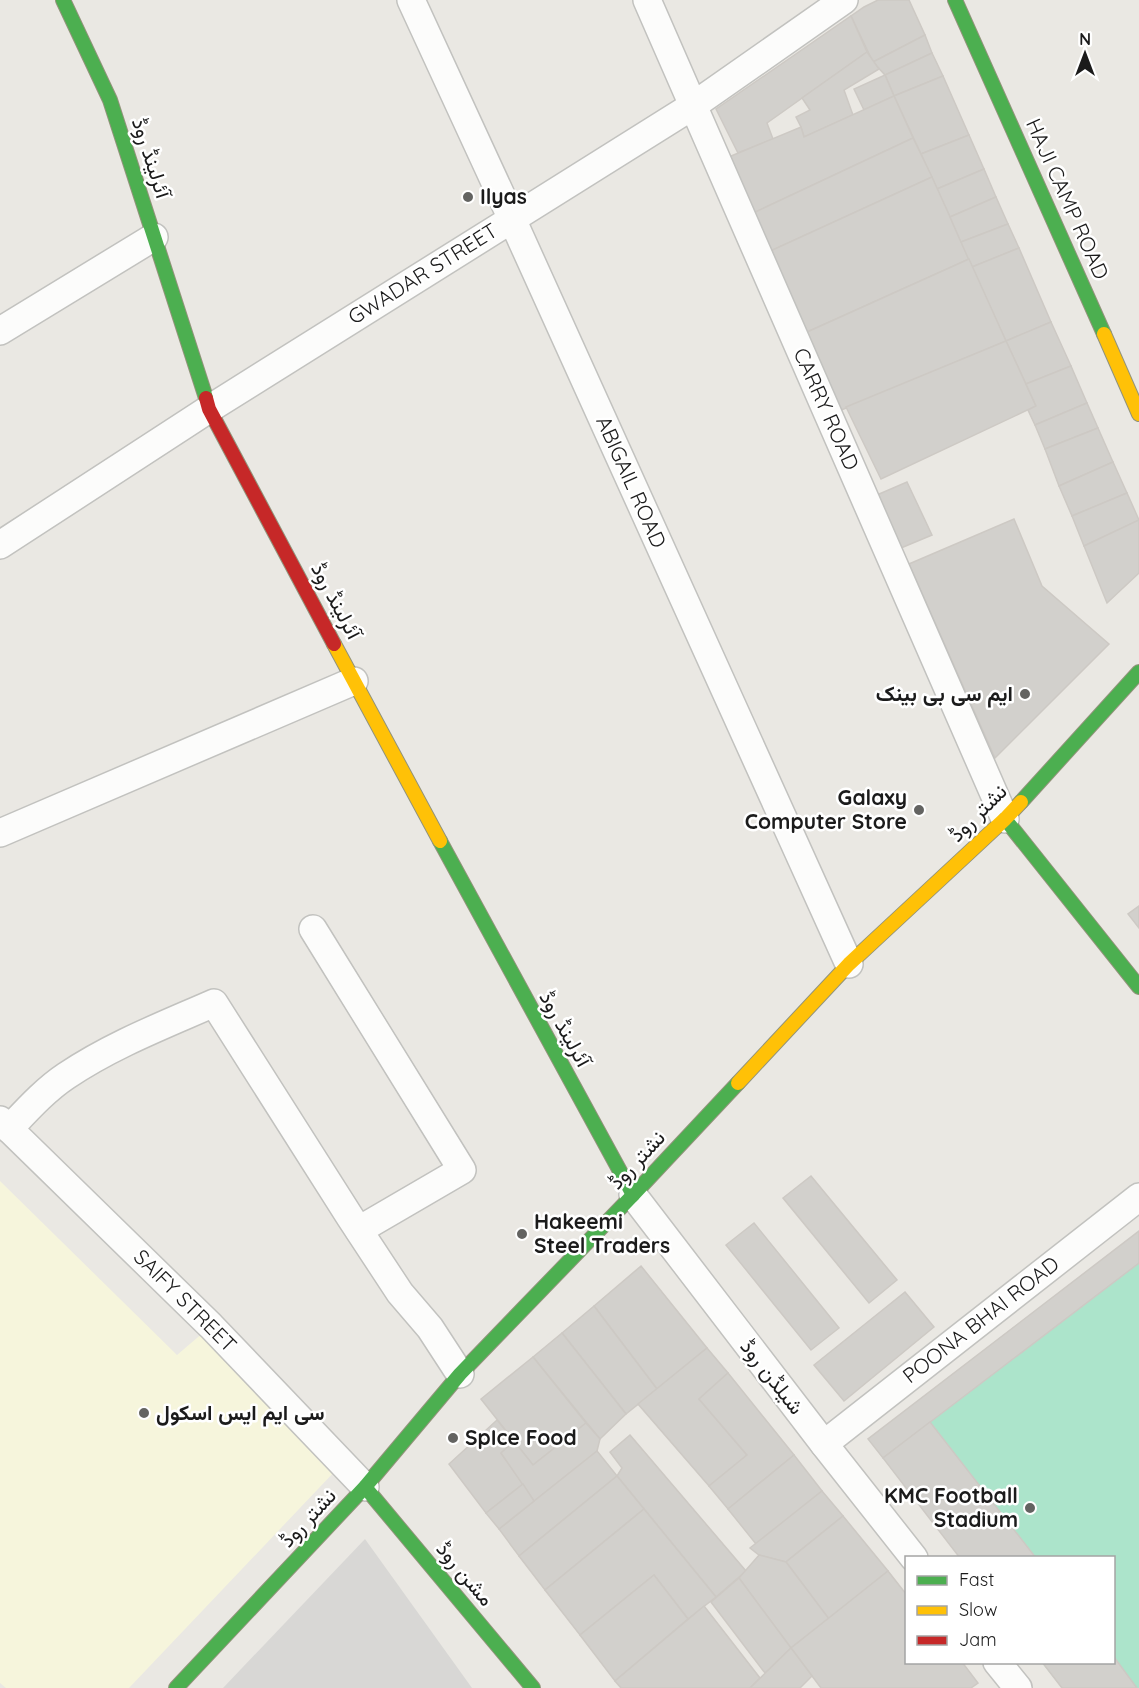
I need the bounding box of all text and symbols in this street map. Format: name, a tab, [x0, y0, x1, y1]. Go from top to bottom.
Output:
north arrow	[1055, 24, 1115, 84]
text: N	[1079, 29, 1091, 49]
street label: آئرلینڈ روڈ	[126, 114, 178, 203]
street label: HAJI CAMP ROAD	[1021, 114, 1115, 283]
place label: Ilyas	[480, 183, 527, 209]
marker: Ilyas	[461, 190, 475, 204]
street label: GWADAR STREET	[343, 217, 502, 330]
street label: CARRY ROAD	[788, 343, 865, 474]
street label: ABIGAIL ROAD	[591, 412, 673, 551]
street label: آئرلینڈ روڈ	[305, 558, 369, 646]
place label: ایم سی بی بینک	[876, 680, 1013, 708]
marker: ایم سی بی بینک	[1018, 687, 1032, 701]
street label: نشتر روڈ	[943, 778, 1012, 847]
place label: Galaxy Computer Store	[745, 784, 907, 834]
marker: Galaxy Computer Store	[912, 803, 926, 817]
street label: آئرلینڈ روڈ	[534, 986, 598, 1073]
street label: نشتر روڈ	[602, 1124, 671, 1195]
place label: Hakeemi Steel Traders	[534, 1208, 670, 1258]
marker: Hakeemi Steel Traders	[515, 1227, 529, 1241]
street label: SAIFY STREET	[129, 1243, 243, 1357]
street label: POONA BHAI ROAD	[897, 1250, 1064, 1388]
street label: شیلڈن روڈ	[735, 1334, 810, 1420]
place label: سی ایم ایس اسکول	[156, 1399, 325, 1427]
marker: سی ایم ایس اسکول	[137, 1406, 151, 1420]
place label: SpIce Food	[465, 1424, 577, 1450]
marker: SpIce Food	[446, 1431, 460, 1445]
street label: نشتر روڈ	[273, 1482, 342, 1553]
place label: KMC Football Stadium	[884, 1482, 1018, 1532]
marker: KMC Football Stadium	[1023, 1501, 1037, 1515]
street label: مشن روڈ	[431, 1536, 500, 1611]
legend	[905, 1556, 1115, 1664]
text: Fast	[959, 1568, 994, 1591]
text: Slow	[959, 1598, 997, 1621]
text: Jam	[959, 1628, 997, 1651]

